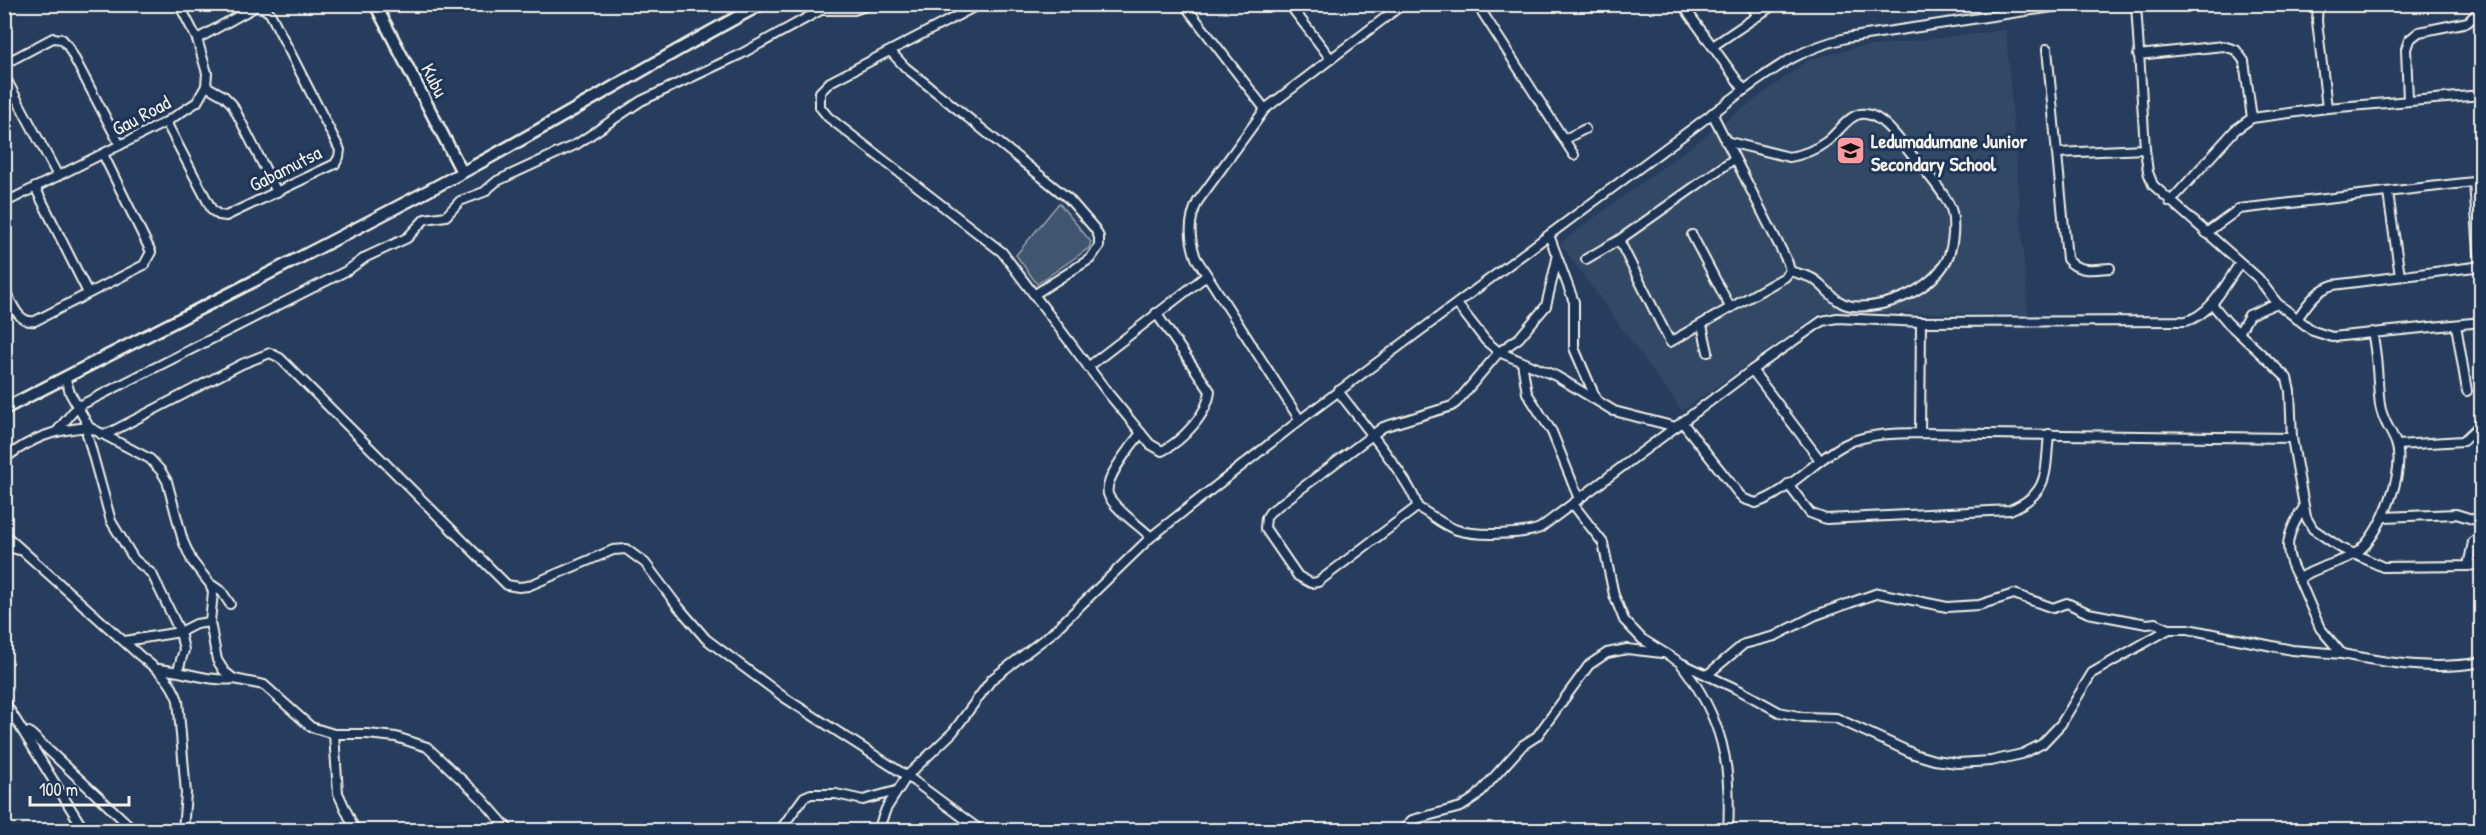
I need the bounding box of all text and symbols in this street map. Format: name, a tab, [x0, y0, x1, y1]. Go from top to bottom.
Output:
street label: Kubu	[415, 58, 455, 102]
street label: Gau Road	[107, 88, 175, 142]
place label: Ledumadumane Junior Secondary School	[1871, 127, 2027, 178]
school or university icon: Ledumadumane Junior Secondary School	[1834, 135, 1866, 167]
street label: Gabamutsa	[244, 138, 326, 198]
scale bar	[30, 769, 129, 807]
text: 100 m	[39, 777, 78, 802]

